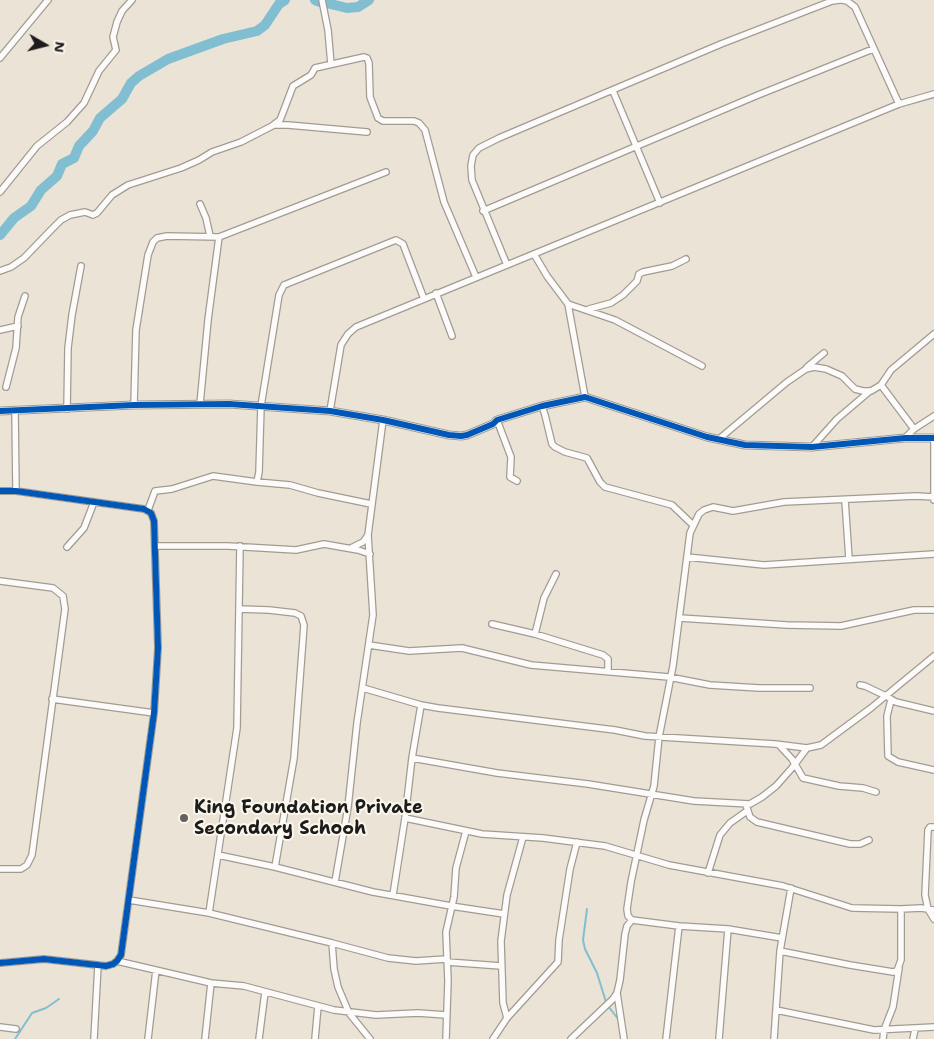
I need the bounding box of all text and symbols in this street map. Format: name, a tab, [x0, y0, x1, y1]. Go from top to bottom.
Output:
north arrow	[20, 20, 70, 70]
text: N	[50, 40, 70, 54]
place label: King Foundation Private Secondary Schooh	[194, 797, 423, 840]
marker: King Foundation Private Secondary Schooh	[178, 812, 190, 824]

